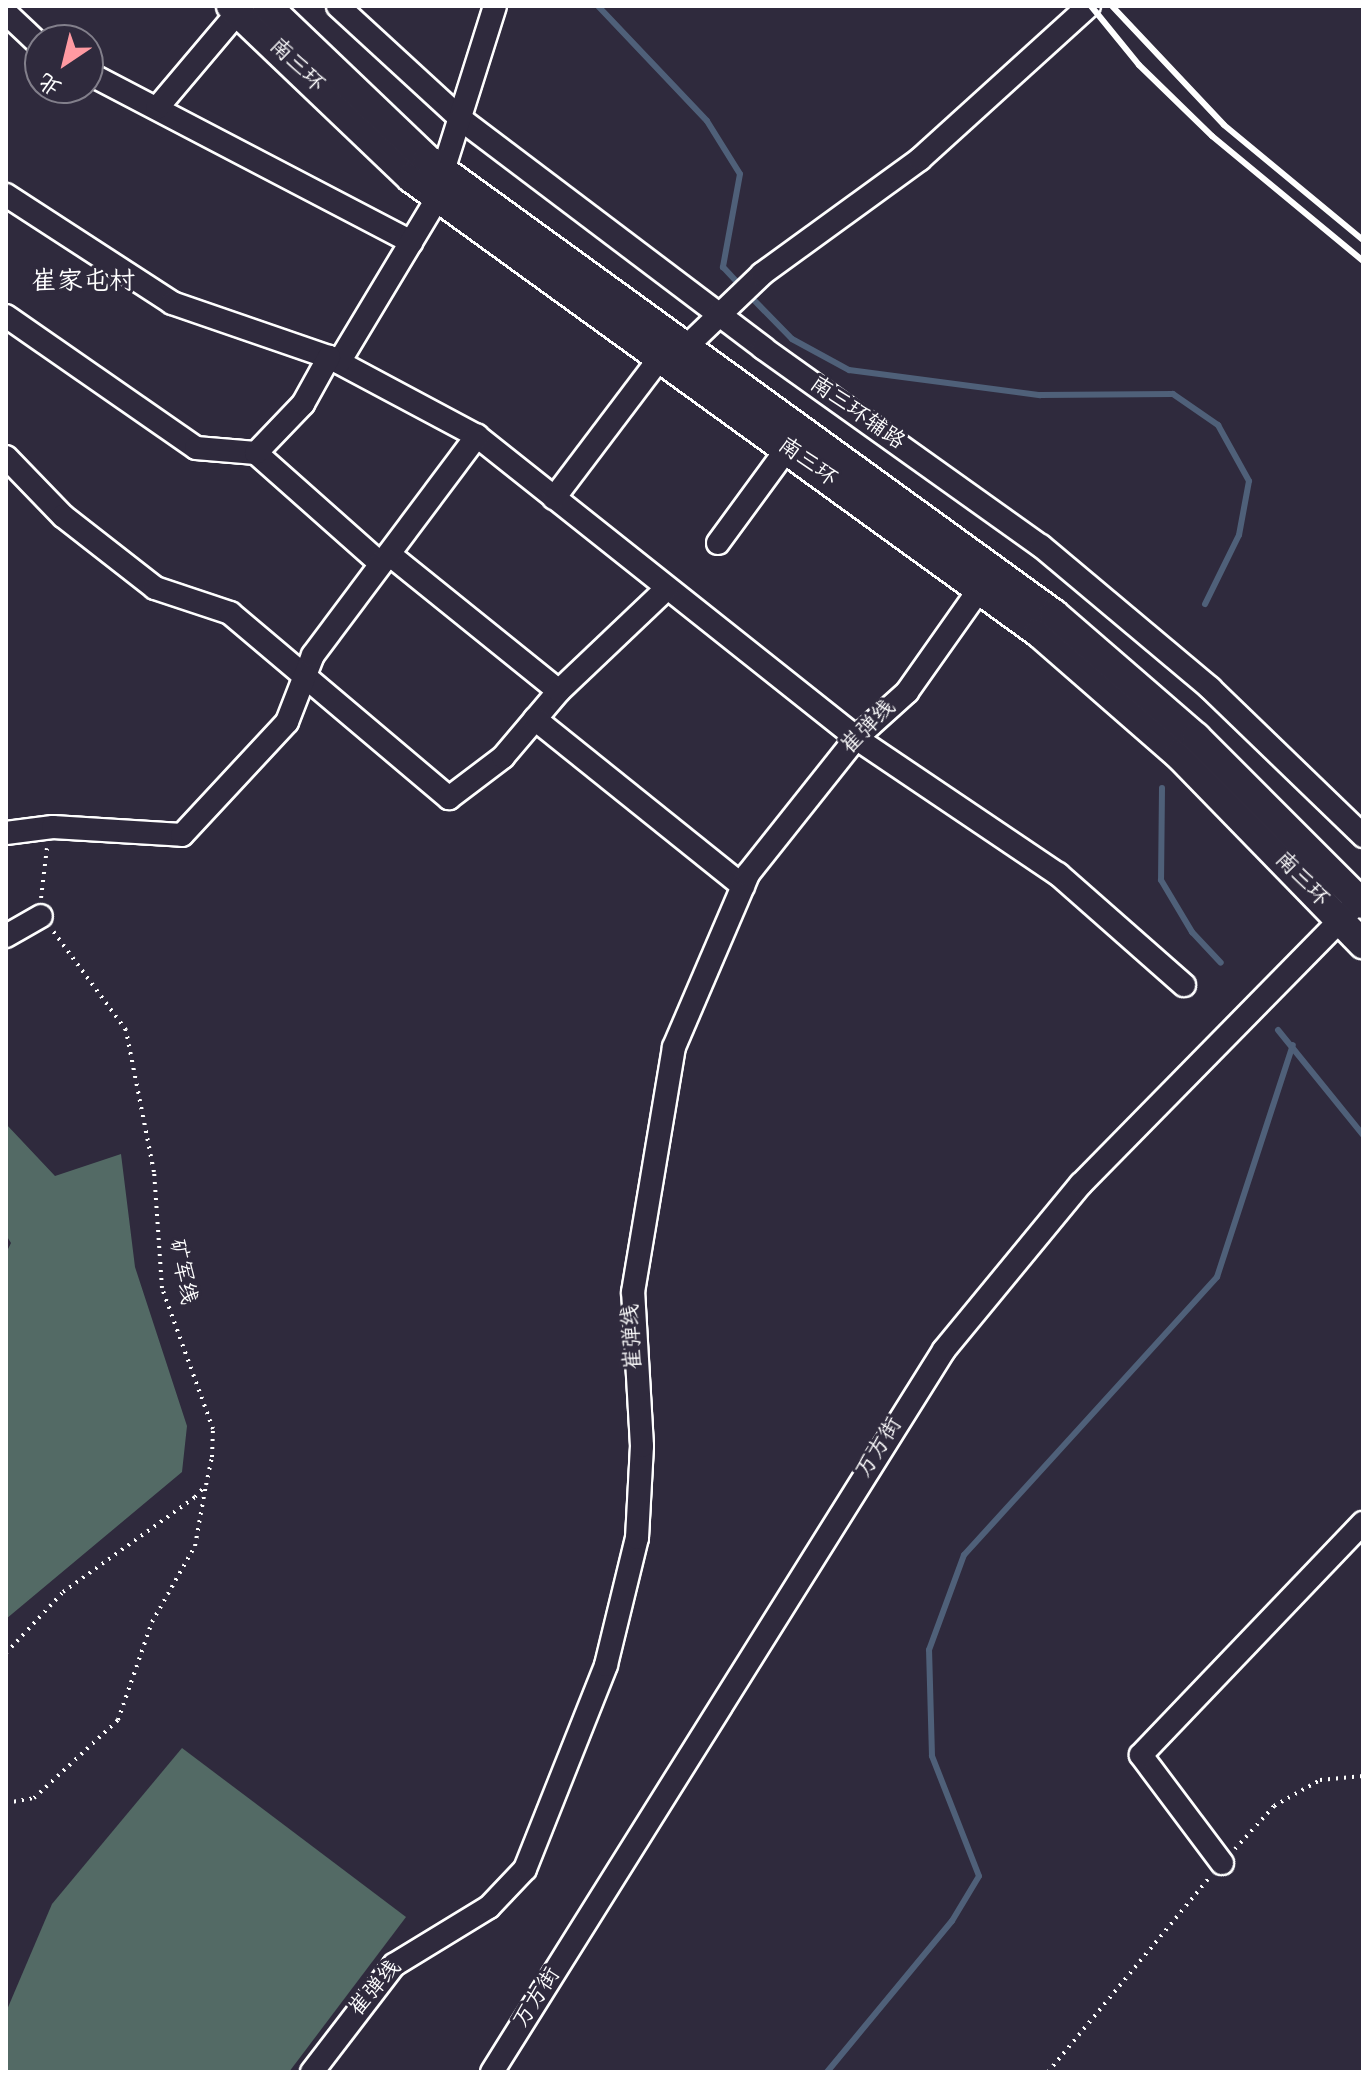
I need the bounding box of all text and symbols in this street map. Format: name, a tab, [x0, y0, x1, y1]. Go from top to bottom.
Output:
north arrow	[24, 24, 104, 104]
street label: 南三环	[262, 35, 328, 99]
text: 北	[35, 65, 68, 99]
district label: 崔家屯村	[31, 269, 135, 301]
street label: 南三环辅路	[803, 373, 909, 457]
street label: 南三环	[772, 434, 840, 494]
street label: 崔弹线	[837, 696, 903, 762]
street label: 南三环	[1268, 848, 1332, 914]
street label: 矿军线	[161, 1237, 199, 1307]
street label: 崔弹线	[620, 1303, 650, 1371]
street label: 万方街	[852, 1414, 910, 1484]
street label: 崔弹线	[345, 1956, 409, 2024]
street label: 万方街	[510, 1964, 568, 2034]

